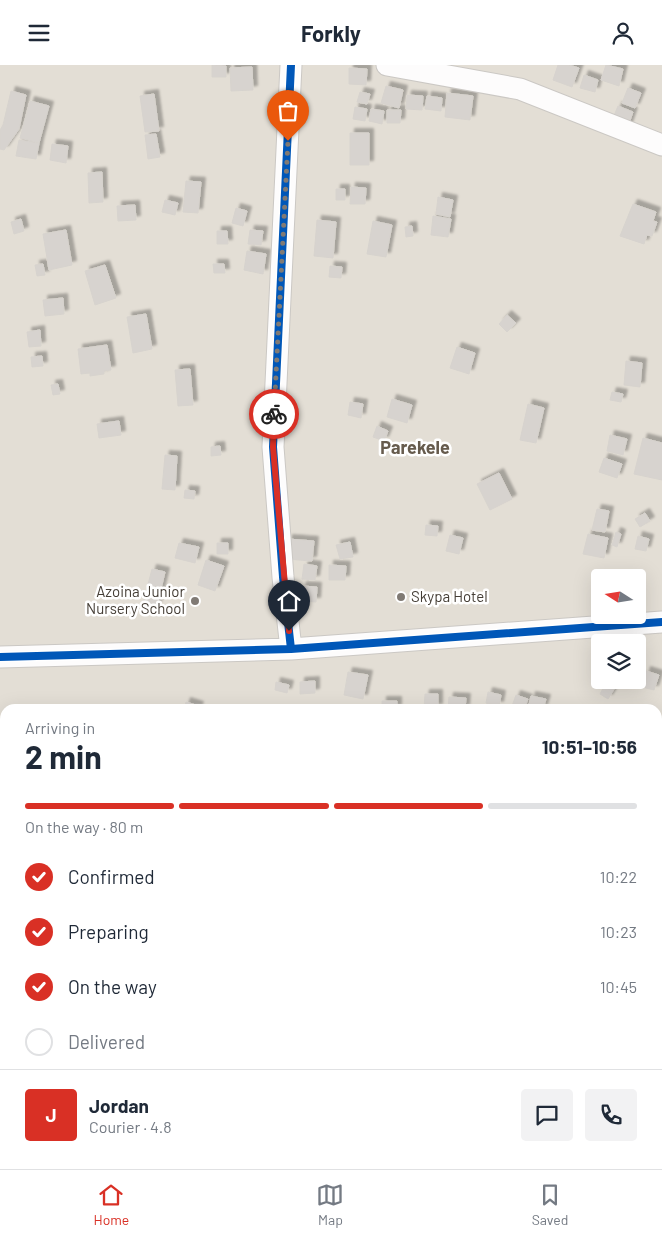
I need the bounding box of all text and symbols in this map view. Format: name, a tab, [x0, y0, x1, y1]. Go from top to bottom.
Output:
icon: menu	[25, 19, 53, 47]
icon: person	[609, 19, 637, 47]
text: Forkly	[301, 20, 361, 46]
pin	[267, 90, 309, 141]
icon: bag	[274, 97, 302, 125]
courier	[249, 389, 299, 439]
icon: bike	[260, 400, 288, 428]
district label: Parekele	[380, 436, 450, 458]
north arrow	[591, 569, 646, 624]
map controls	[591, 569, 646, 689]
pin	[268, 580, 310, 631]
place label: Azoina Junior Nursery School	[86, 582, 186, 617]
icon: home	[275, 587, 303, 615]
place label: Skypa Hotel	[411, 587, 488, 605]
marker: Skypa Hotel	[395, 591, 407, 603]
marker: Azoina Junior Nursery School	[189, 595, 201, 607]
button: layers	[591, 634, 646, 689]
text: Arriving in	[25, 718, 95, 737]
text: 10:51–10:56	[542, 735, 637, 758]
text: 2 min	[25, 737, 102, 775]
text: On the way · 80 m	[25, 817, 143, 836]
icon: check	[25, 863, 53, 891]
text: Confirmed	[68, 865, 155, 888]
text: 10:22	[600, 867, 637, 886]
icon: check	[25, 918, 53, 946]
text: Preparing	[68, 920, 149, 943]
text: 10:23	[600, 922, 637, 941]
icon: check	[25, 973, 53, 1001]
text: On the way	[68, 975, 157, 998]
text: 10:45	[600, 977, 637, 996]
text: Delivered	[68, 1030, 145, 1053]
button: chat	[521, 1089, 573, 1141]
button: phone	[585, 1089, 637, 1141]
text: Jordan	[89, 1094, 149, 1117]
text: J	[45, 1103, 57, 1126]
text: Courier · 4.8	[89, 1117, 172, 1136]
tab: Home	[94, 1181, 129, 1228]
tab: Map	[316, 1181, 344, 1228]
tab: Saved	[532, 1181, 568, 1228]

